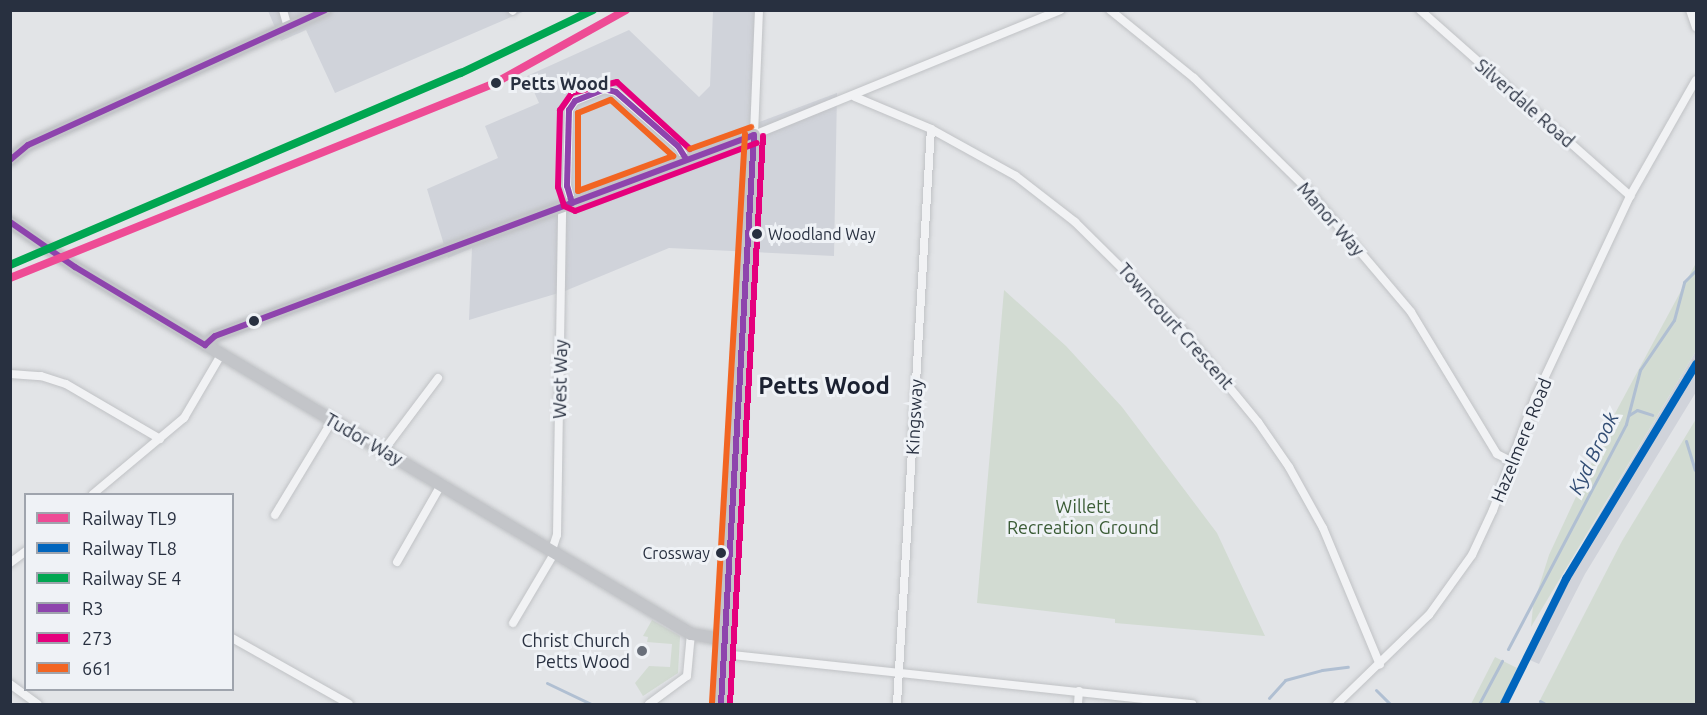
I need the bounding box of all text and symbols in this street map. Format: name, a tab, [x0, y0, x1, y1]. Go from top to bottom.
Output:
street label: Silverdale Road	[1471, 54, 1579, 152]
place label: Petts Wood	[510, 72, 609, 94]
marker: Petts Wood	[487, 74, 505, 92]
street label: Manor Way	[1293, 178, 1369, 260]
place label: Woodland Way	[768, 224, 876, 244]
marker: Woodland Way	[751, 228, 763, 240]
street label: Towncourt Crescent	[1114, 258, 1238, 394]
unlabelled marker	[248, 315, 260, 327]
street label: West Way	[549, 339, 571, 419]
district label: Petts Wood	[758, 372, 890, 400]
street label: Hazelmere Road	[1486, 375, 1556, 505]
street label: Kingsway	[901, 378, 927, 456]
street label: Tudor Way	[321, 408, 407, 470]
water label: Kyd Brook	[1563, 408, 1623, 498]
legend	[24, 493, 234, 691]
park label: Willett Recreation Ground	[1007, 496, 1159, 538]
text: Railway TL9	[82, 508, 177, 528]
text: Railway TL8	[82, 538, 177, 558]
place label: Crossway	[643, 543, 710, 563]
marker: Crossway	[715, 547, 727, 559]
text: Railway SE 4	[82, 568, 181, 588]
text: R3	[82, 598, 103, 618]
text: 273	[82, 628, 112, 648]
place label: Christ Church Petts Wood	[521, 630, 630, 672]
marker: Christ Church Petts Wood	[635, 644, 649, 658]
text: 661	[82, 658, 112, 678]

